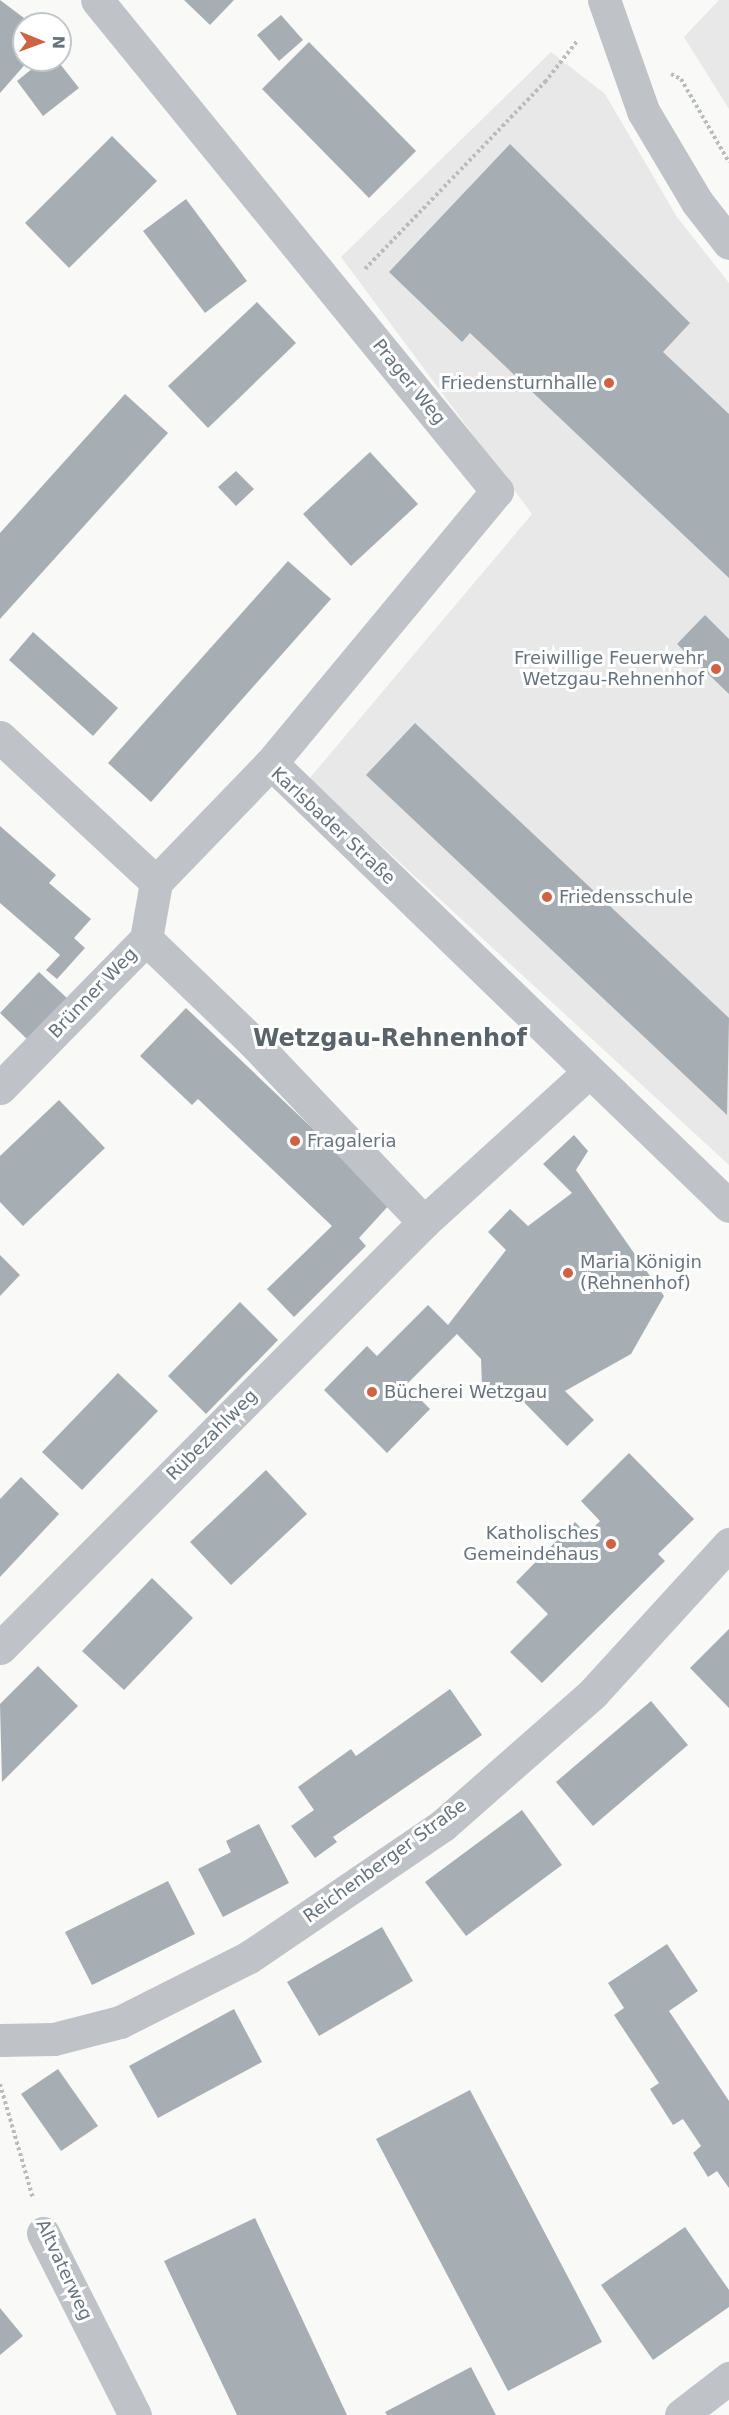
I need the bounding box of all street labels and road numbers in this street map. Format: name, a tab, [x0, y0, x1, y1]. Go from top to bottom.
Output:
street label: Prager Weg	[368, 335, 450, 429]
street label: Karlsbader Straße	[267, 763, 399, 889]
street label: Brünner Weg	[44, 943, 142, 1043]
street label: Rübezahlweg	[162, 1385, 262, 1485]
street label: Reichenberger Straße	[299, 1795, 471, 1927]
street label: Altvaterweg	[31, 2216, 97, 2324]

